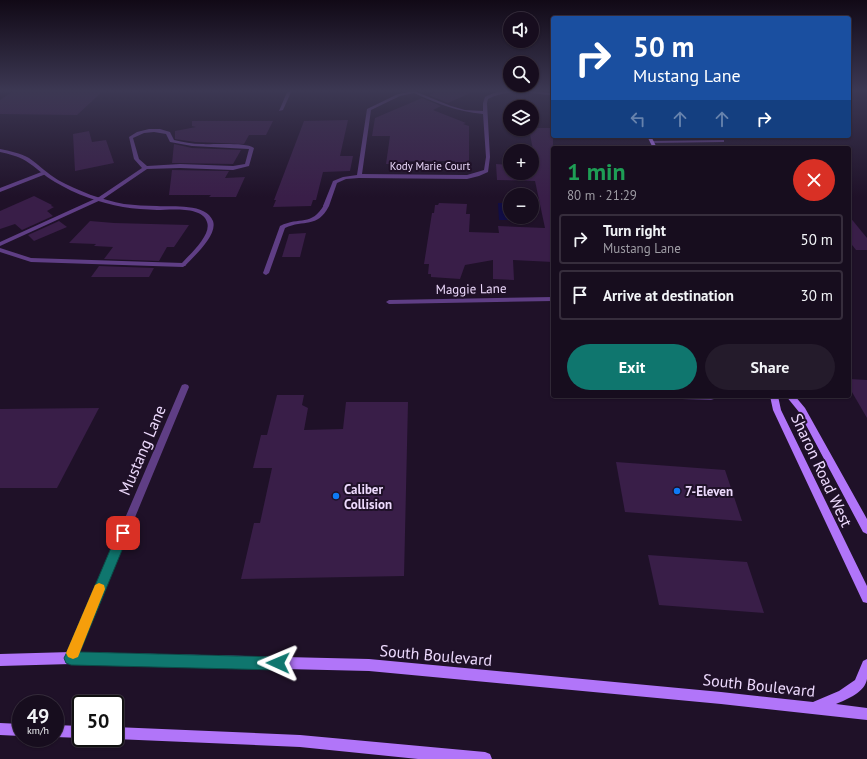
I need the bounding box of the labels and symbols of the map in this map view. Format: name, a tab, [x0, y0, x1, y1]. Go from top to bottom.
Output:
street label: Kody Marie Court	[390, 159, 471, 173]
street label: Maggie Lane	[435, 280, 507, 298]
street label: Mustang Lane	[114, 402, 170, 498]
street label: Sharon Road West	[787, 410, 857, 530]
place label: Caliber Collision	[344, 481, 392, 513]
place label: 7-Eleven	[685, 483, 733, 500]
marker: 7-Eleven	[672, 486, 682, 496]
marker: Caliber Collision	[331, 491, 341, 501]
pin	[106, 516, 140, 550]
street label: South Boulevard	[379, 640, 493, 670]
position arrow	[257, 642, 299, 684]
street label: South Boulevard	[702, 669, 816, 701]
speed limit sign: 50	[72, 695, 124, 747]

